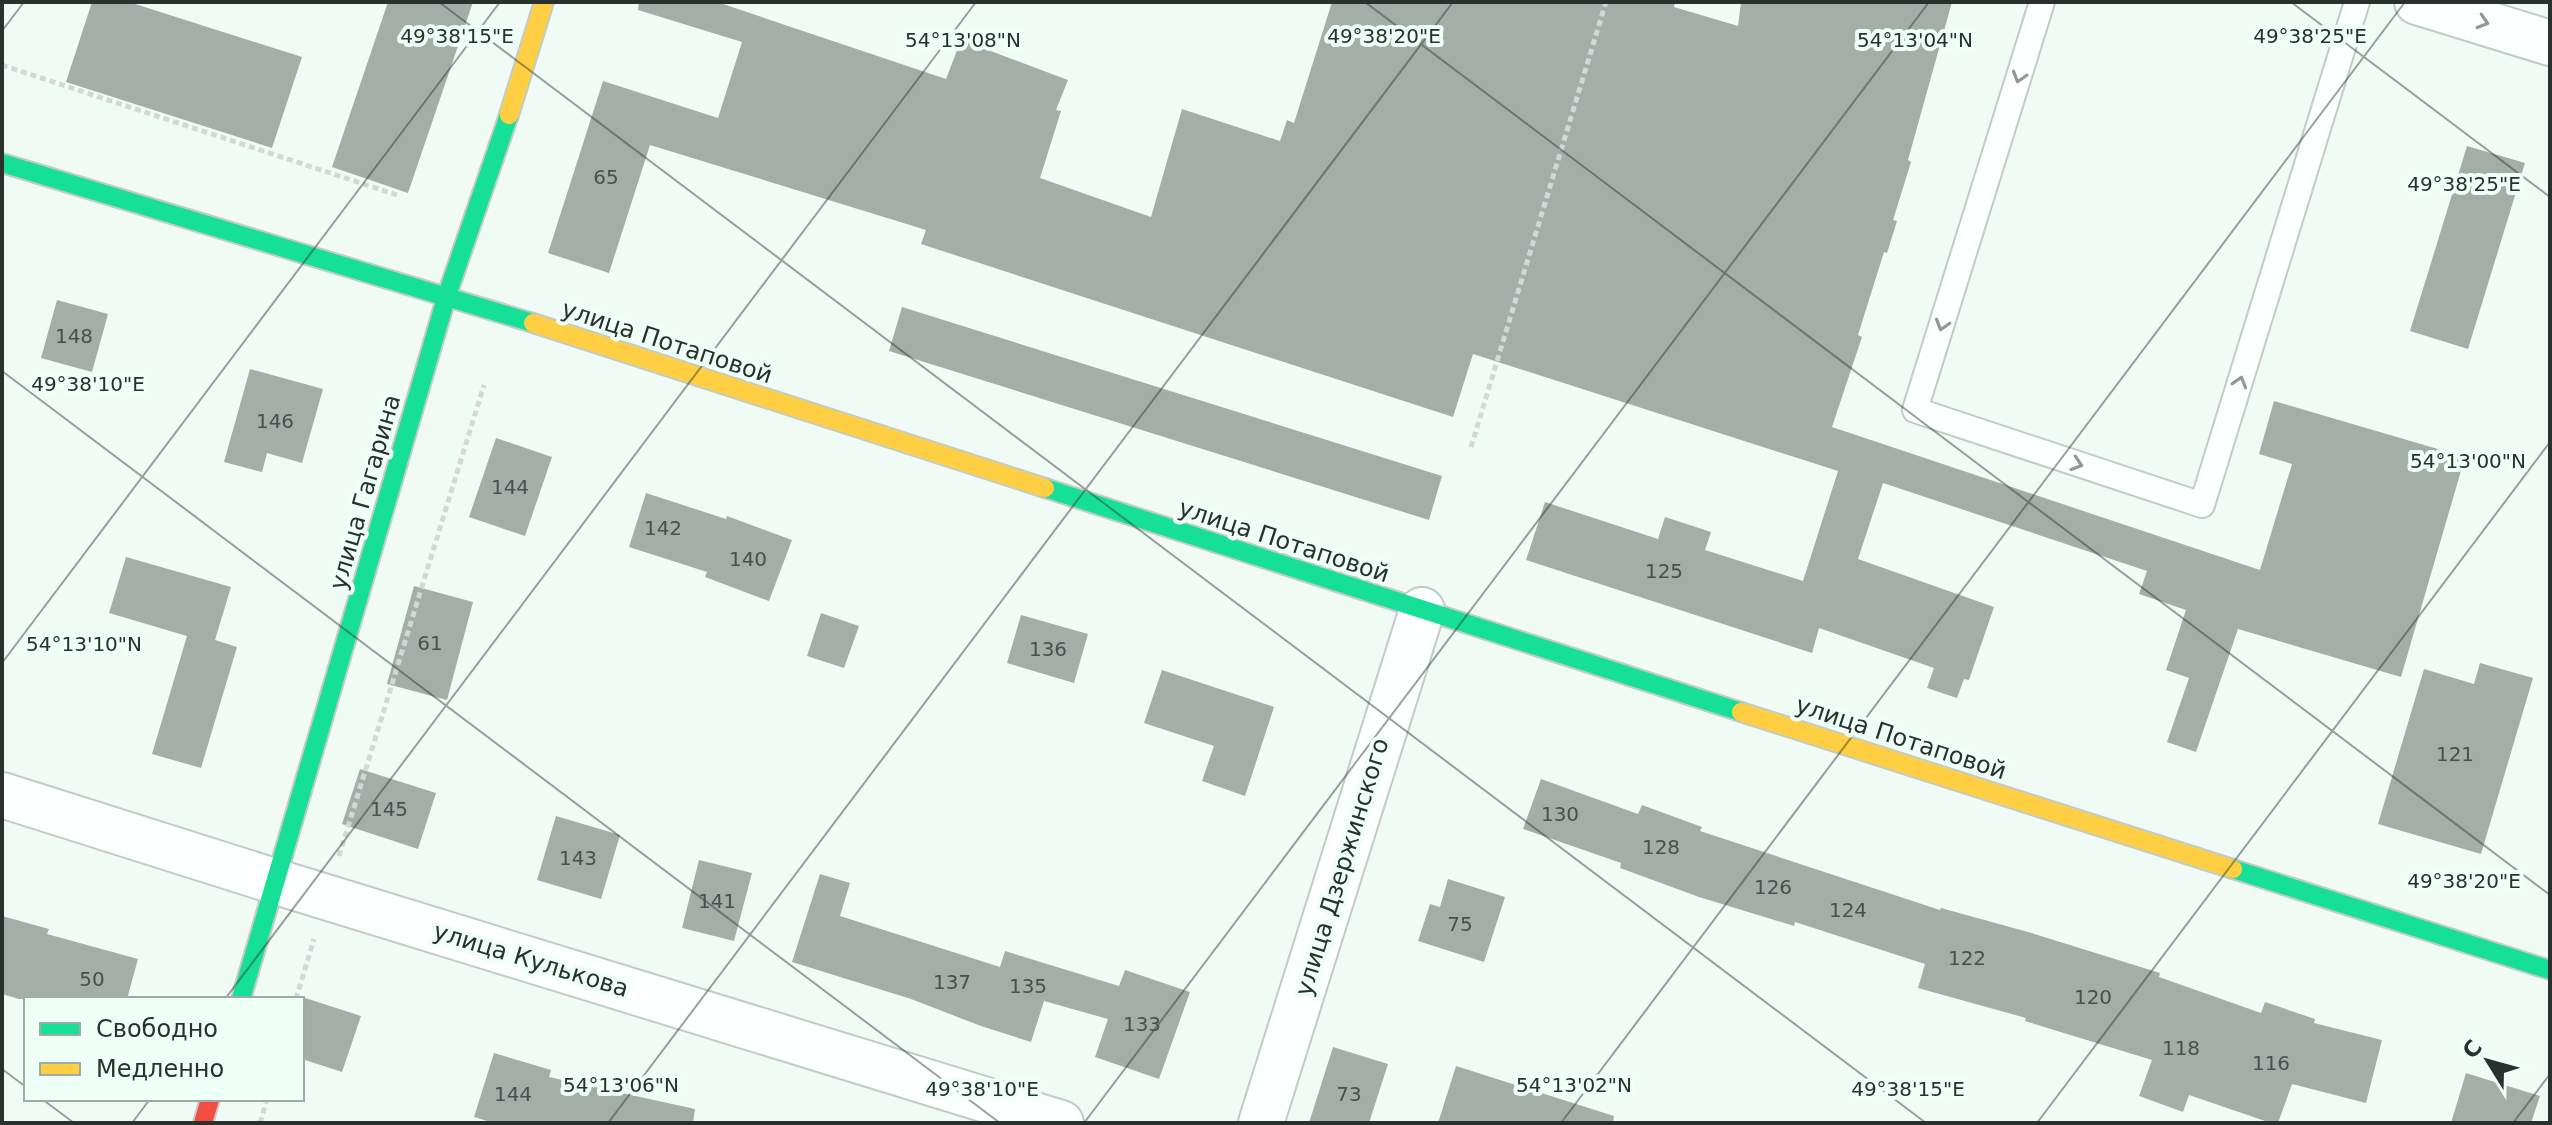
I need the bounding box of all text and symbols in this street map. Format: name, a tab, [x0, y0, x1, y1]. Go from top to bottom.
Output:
one-way arrow	[2476, 13, 2490, 29]
text: 49°38'15"E	[400, 24, 514, 48]
text: 49°38'20"E	[1327, 24, 1441, 48]
text: 49°38'25"E	[2253, 24, 2367, 48]
text: 54°13'08"N	[905, 28, 1021, 52]
text: 54°13'04"N	[1857, 28, 1973, 52]
one-way arrow	[2012, 69, 2028, 83]
house number: 65	[593, 165, 619, 189]
text: 49°38'25"E	[2407, 172, 2521, 196]
street label: улица Потаповой	[558, 295, 776, 389]
one-way arrow	[1935, 317, 1951, 331]
house number: 148	[55, 324, 93, 348]
text: 49°38'10"E	[31, 372, 145, 396]
one-way arrow	[2231, 376, 2247, 390]
street label: улица Гагарина	[324, 391, 406, 593]
house number: 146	[256, 409, 294, 433]
text: 54°13'00"N	[2410, 449, 2526, 473]
one-way arrow	[2069, 454, 2083, 470]
house number: 144	[491, 475, 529, 499]
street label: улица Потаповой	[1175, 494, 1393, 588]
house number: 142	[644, 516, 682, 540]
house number: 140	[729, 547, 767, 571]
house number: 125	[1645, 559, 1683, 583]
house number: 61	[417, 631, 443, 655]
text: 54°13'10"N	[26, 632, 142, 656]
house number: 136	[1029, 637, 1067, 661]
street label: улица Потаповой	[1792, 691, 2010, 785]
street label: улица Дзержинского	[1289, 735, 1395, 999]
house number: 121	[2436, 742, 2474, 766]
house number: 145	[370, 797, 408, 821]
house number: 130	[1541, 802, 1579, 826]
house number: 128	[1642, 835, 1680, 859]
house number: 143	[559, 846, 597, 870]
text: 49°38'20"E	[2407, 869, 2521, 893]
house number: 126	[1754, 875, 1792, 899]
house number: 141	[698, 889, 736, 913]
house number: 124	[1829, 898, 1867, 922]
house number: 75	[1447, 912, 1473, 936]
street label: улица Кулькова	[430, 917, 632, 1003]
house number: 122	[1948, 946, 1986, 970]
house number: 50	[79, 967, 105, 991]
house number: 137	[933, 970, 971, 994]
house number: 135	[1009, 974, 1047, 998]
house number: 120	[2074, 985, 2112, 1009]
legend	[24, 997, 304, 1101]
house number: 133	[1123, 1012, 1161, 1036]
text: Свободно	[96, 1015, 218, 1043]
north arrow	[2448, 1021, 2528, 1101]
text: С	[2458, 1035, 2487, 1063]
house number: 118	[2162, 1036, 2200, 1060]
house number: 116	[2252, 1051, 2290, 1075]
text: Медленно	[96, 1055, 224, 1083]
text: 54°13'06"N	[563, 1073, 679, 1097]
text: 54°13'02"N	[1516, 1073, 1632, 1097]
text: 49°38'10"E	[925, 1077, 1039, 1101]
text: 49°38'15"E	[1851, 1077, 1965, 1101]
house number: 144	[494, 1082, 532, 1106]
house number: 73	[1336, 1082, 1362, 1106]

